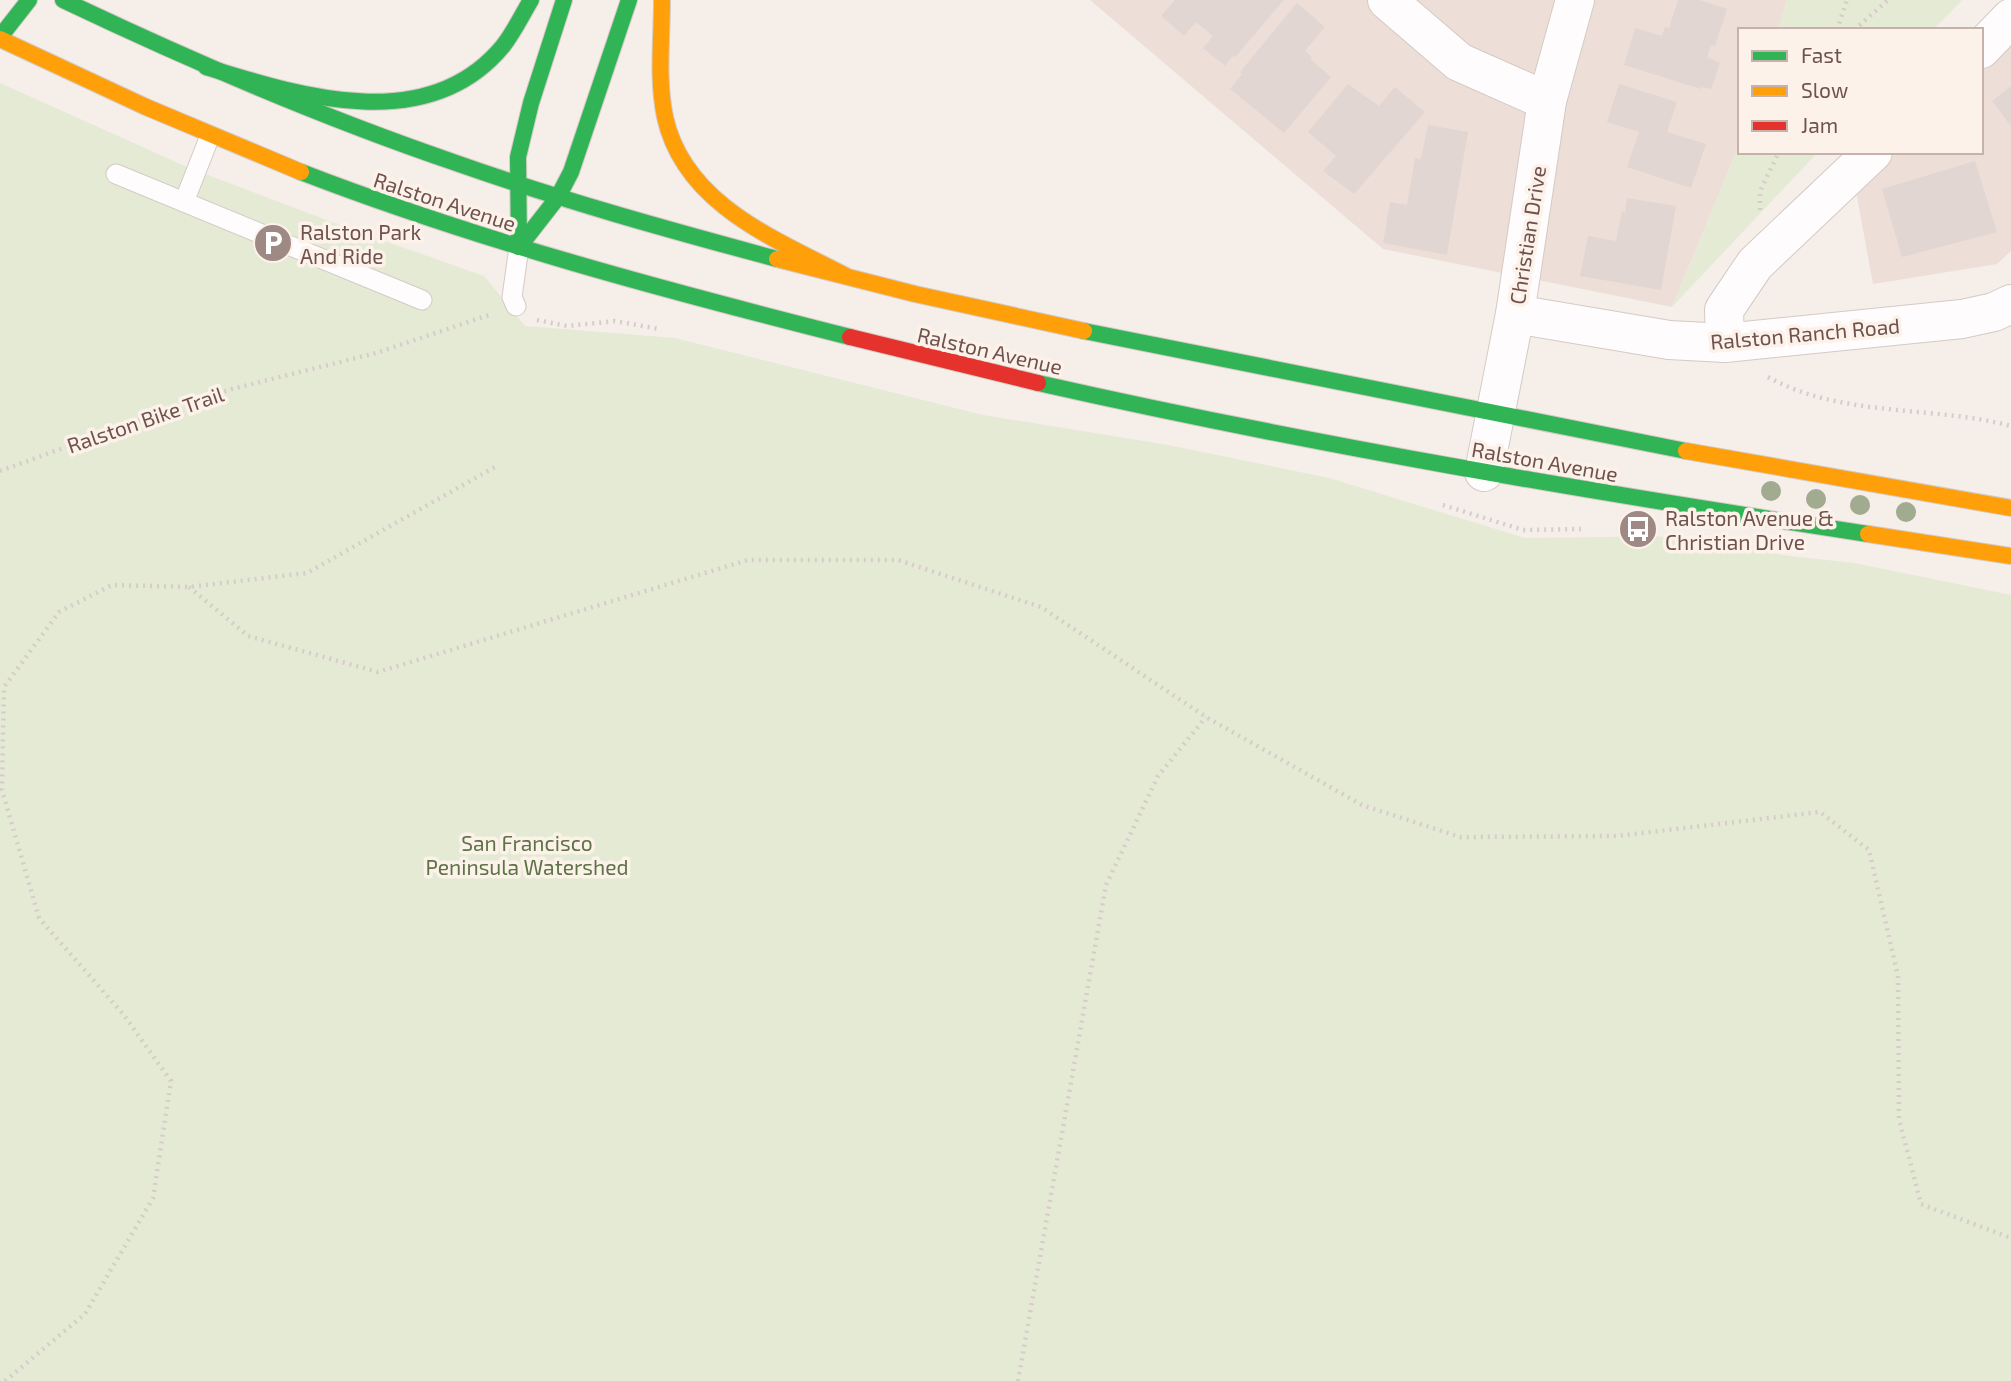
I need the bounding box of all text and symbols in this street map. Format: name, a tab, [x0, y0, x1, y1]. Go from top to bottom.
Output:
legend	[1738, 28, 1983, 154]
text: Fast	[1801, 42, 1842, 67]
text: Slow	[1801, 77, 1848, 102]
text: Jam	[1801, 112, 1838, 137]
street label: Christian Drive	[1504, 164, 1550, 306]
street label: Ralston Avenue	[371, 166, 519, 236]
place label: Ralston Park And Ride	[300, 219, 421, 268]
parking icon: Ralston Park And Ride	[252, 222, 294, 264]
street label: Ralston Ranch Road	[1709, 312, 1901, 354]
street label: Ralston Avenue	[915, 321, 1065, 379]
street label: Ralston Bike Trail	[63, 380, 227, 458]
street label: Ralston Avenue	[1470, 436, 1620, 486]
place label: Ralston Avenue & Christian Drive	[1665, 505, 1834, 554]
bus stop icon: Ralston Avenue & Christian Drive	[1617, 508, 1659, 550]
park label: San Francisco Peninsula Watershed	[425, 830, 629, 879]

